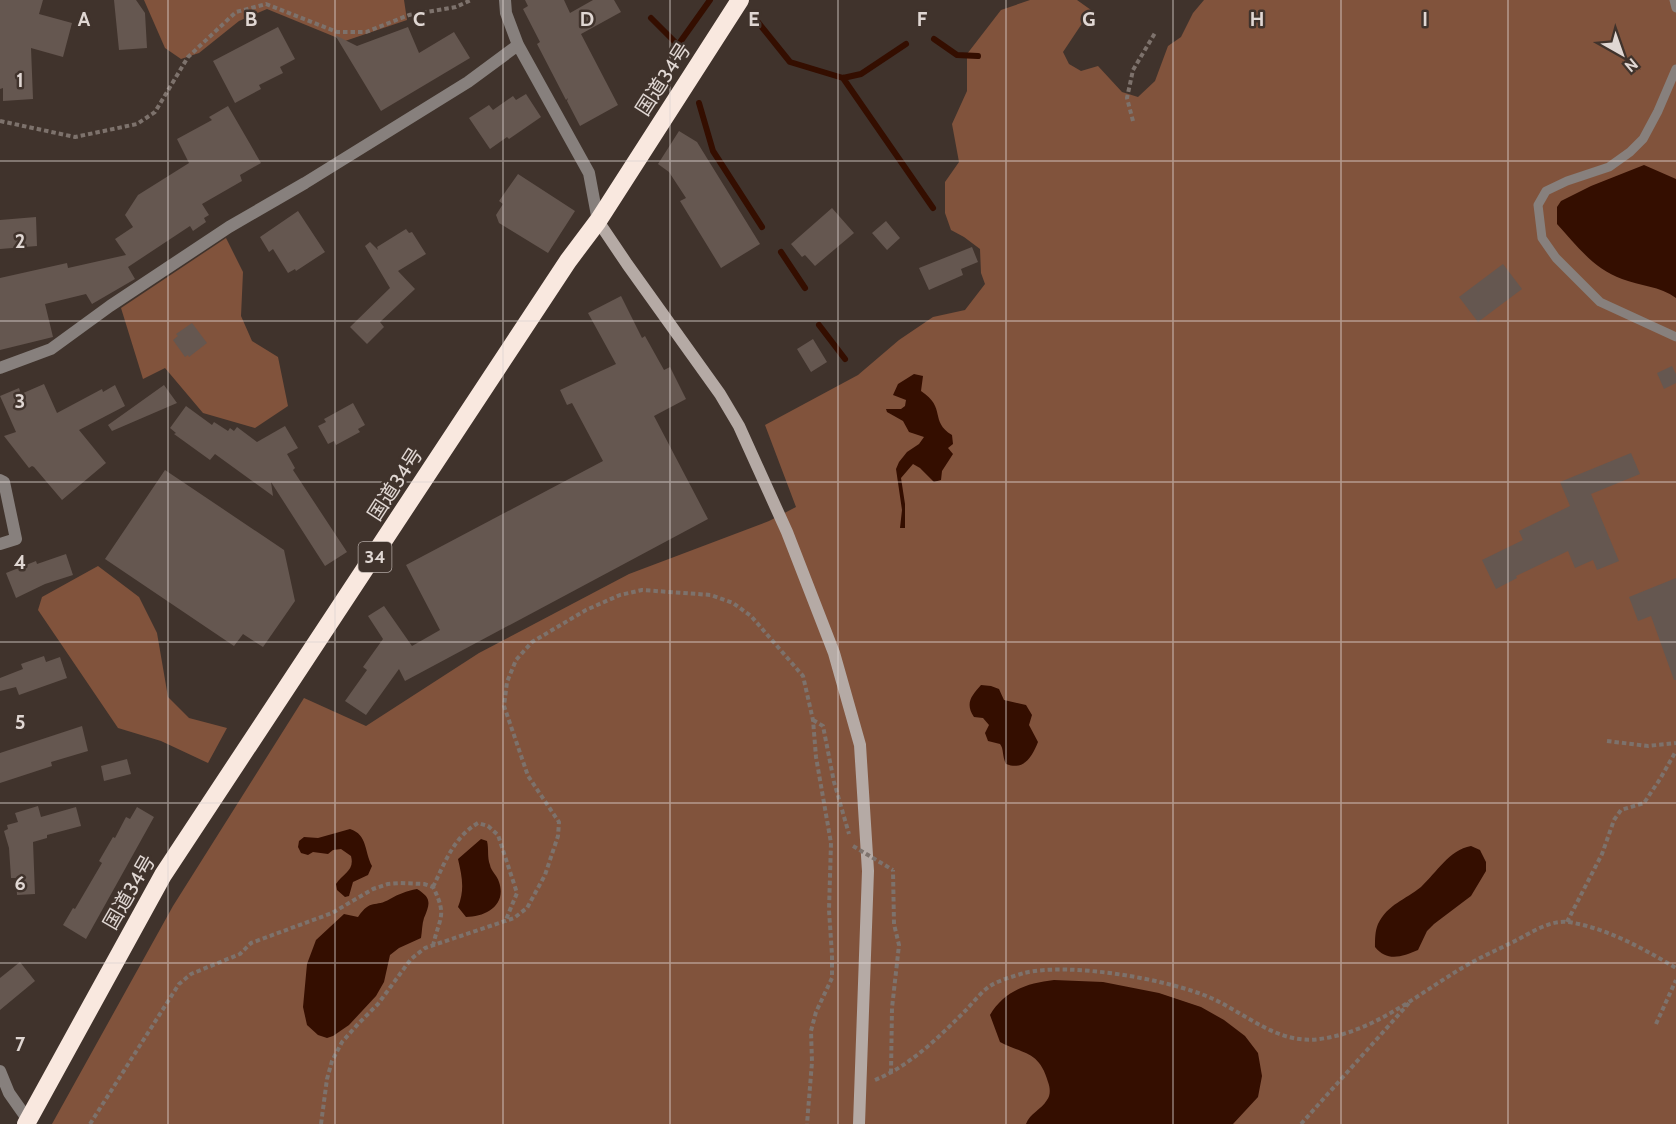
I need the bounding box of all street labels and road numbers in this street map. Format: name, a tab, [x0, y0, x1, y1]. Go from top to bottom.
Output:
street label: 国道34号	[630, 38, 696, 120]
street label: 国道34号	[362, 443, 428, 525]
road number: 34	[358, 542, 392, 572]
street label: 国道34号	[98, 850, 160, 934]

